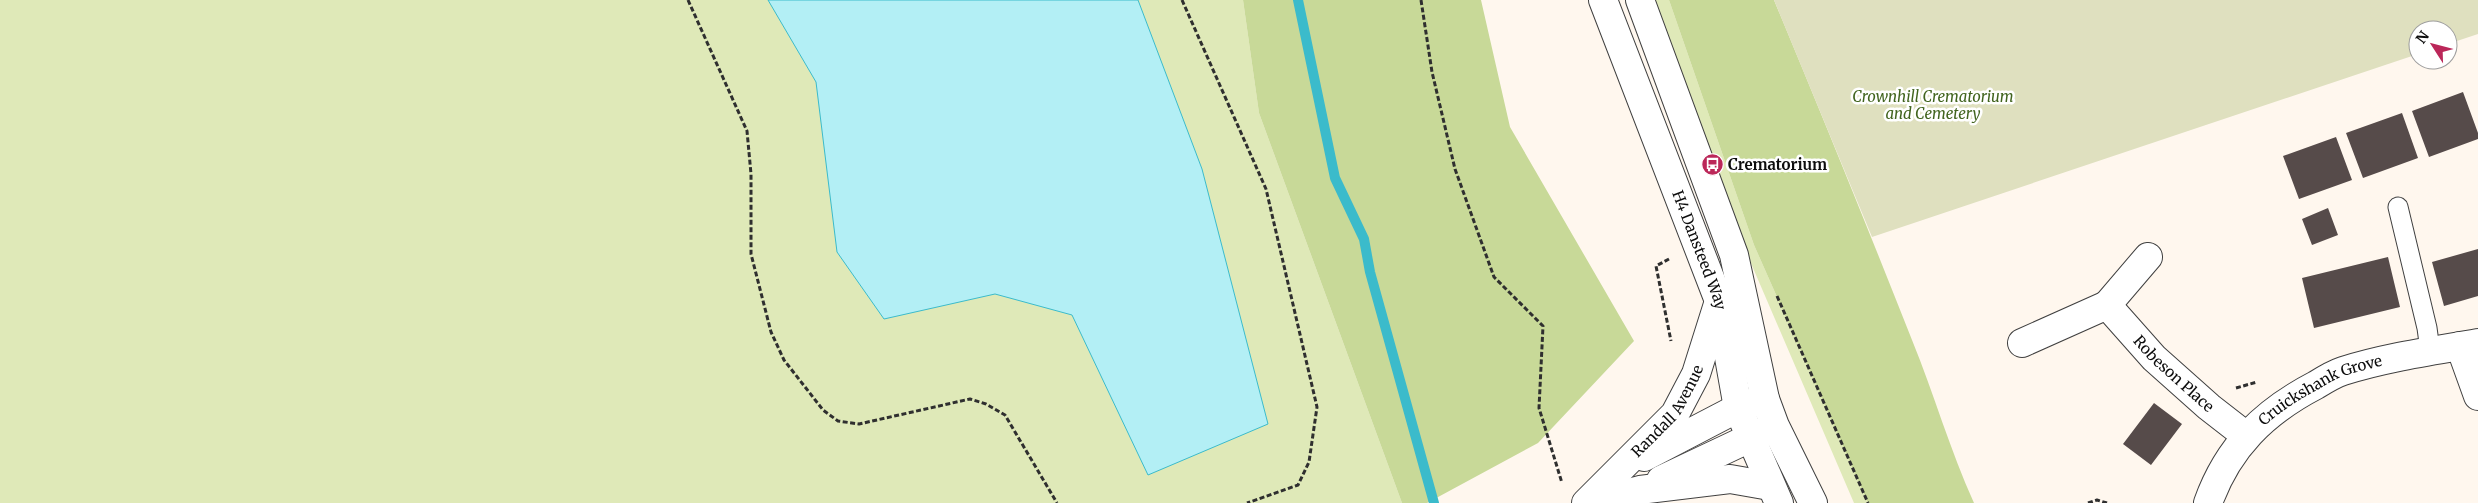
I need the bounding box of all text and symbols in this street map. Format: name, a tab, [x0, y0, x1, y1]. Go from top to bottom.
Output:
north arrow	[2408, 20, 2458, 70]
text: N	[2412, 28, 2433, 47]
park label: Crownhill Crematorium and Cemetery	[1852, 87, 2014, 123]
bus stop icon: Crematorium	[1700, 153, 1724, 177]
place label: Crematorium	[1728, 155, 1827, 174]
street label: H4 Dansteed Way	[1668, 188, 1730, 311]
street label: Robeson Place	[2130, 331, 2218, 416]
street label: Cruickshank Grove	[2254, 351, 2384, 429]
street label: Randall Avenue	[1627, 363, 1707, 461]

